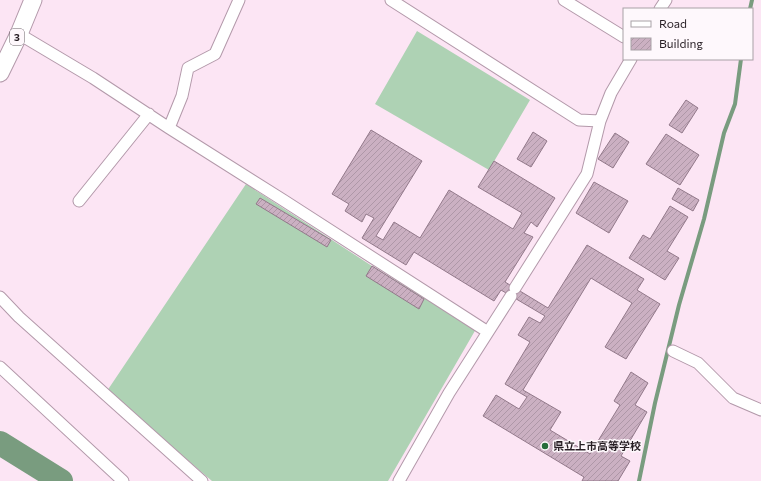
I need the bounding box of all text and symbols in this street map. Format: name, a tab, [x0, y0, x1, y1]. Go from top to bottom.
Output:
legend	[623, 8, 753, 60]
text: Road	[659, 16, 687, 30]
road number: 3	[10, 29, 24, 45]
text: Building	[659, 36, 703, 50]
place label: 県立上市高等学校	[553, 439, 641, 452]
marker: 県立上市高等学校	[540, 441, 550, 451]

